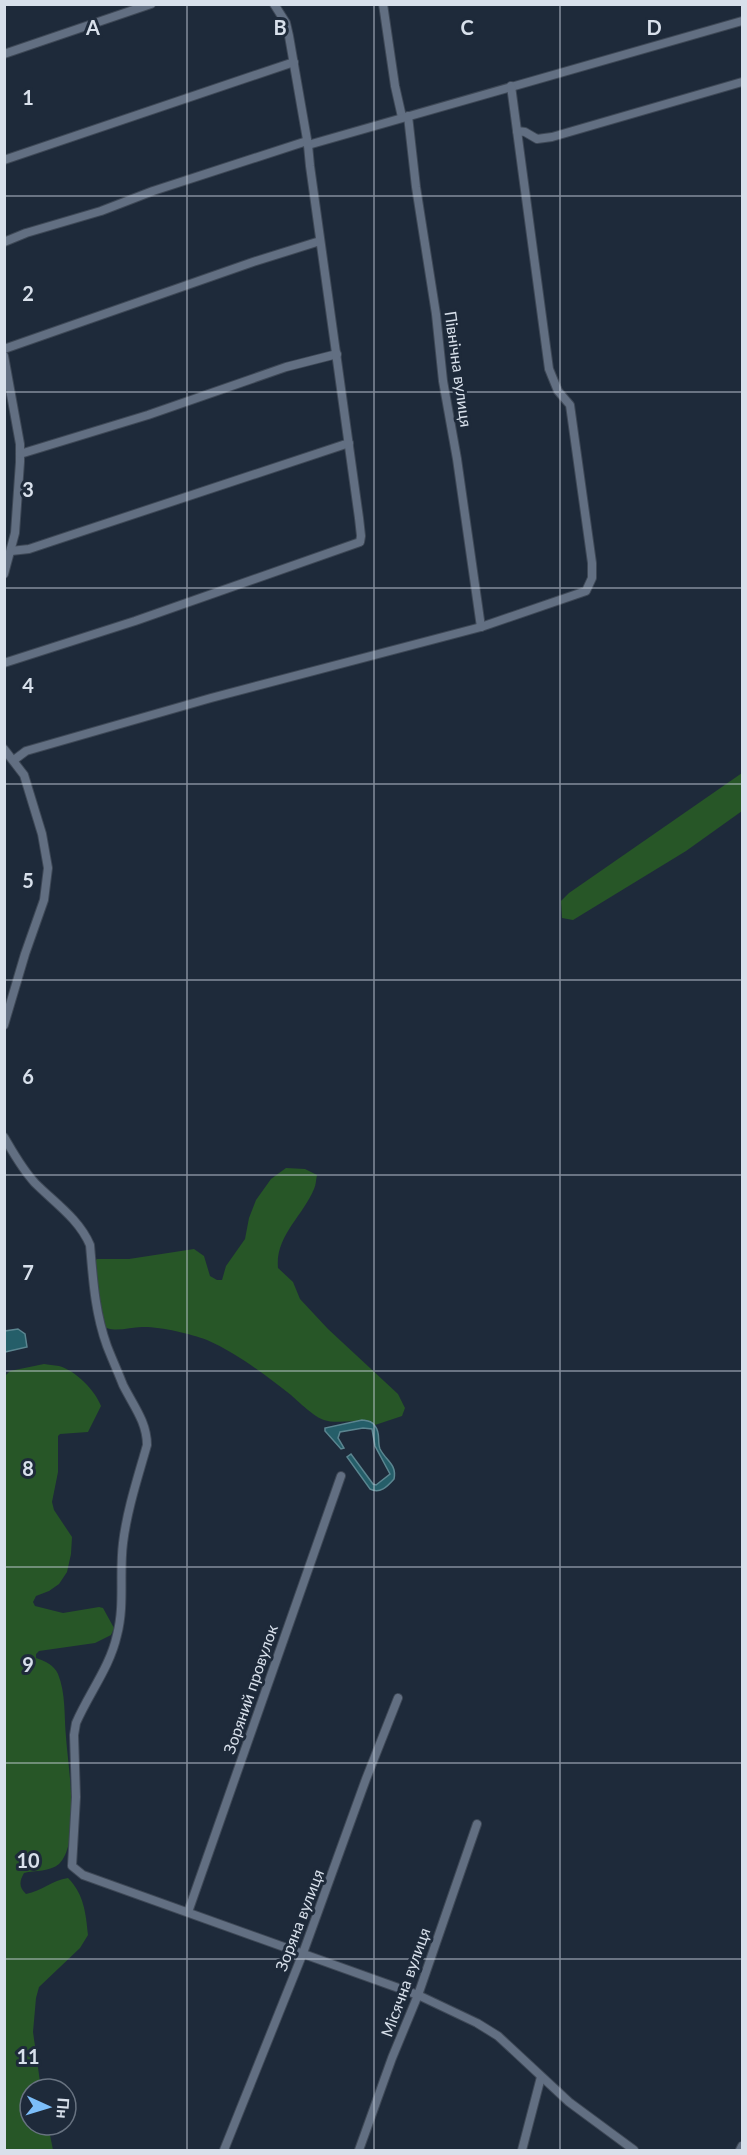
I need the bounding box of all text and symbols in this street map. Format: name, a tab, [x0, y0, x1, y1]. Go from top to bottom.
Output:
text: A	[85, 15, 100, 39]
text: B	[273, 15, 287, 39]
text: C	[460, 15, 474, 39]
text: D	[646, 15, 662, 39]
text: 1	[22, 85, 34, 109]
text: 2	[22, 281, 34, 305]
street label: Північна вулиця	[441, 310, 477, 428]
text: 3	[22, 477, 34, 501]
text: 4	[22, 673, 34, 697]
text: 5	[22, 868, 34, 892]
text: 6	[22, 1064, 34, 1088]
text: 7	[22, 1260, 34, 1284]
text: 8	[22, 1456, 34, 1480]
street label: Зоряний провулок	[219, 1621, 281, 1756]
text: 9	[22, 1652, 34, 1676]
text: 10	[16, 1848, 40, 1872]
street label: Зоряна вулиця	[271, 1866, 327, 1974]
street label: Місячна вулиця	[376, 1925, 434, 2039]
text: 11	[16, 2044, 40, 2068]
north arrow	[18, 2077, 78, 2137]
text: Пн	[53, 2097, 74, 2119]

